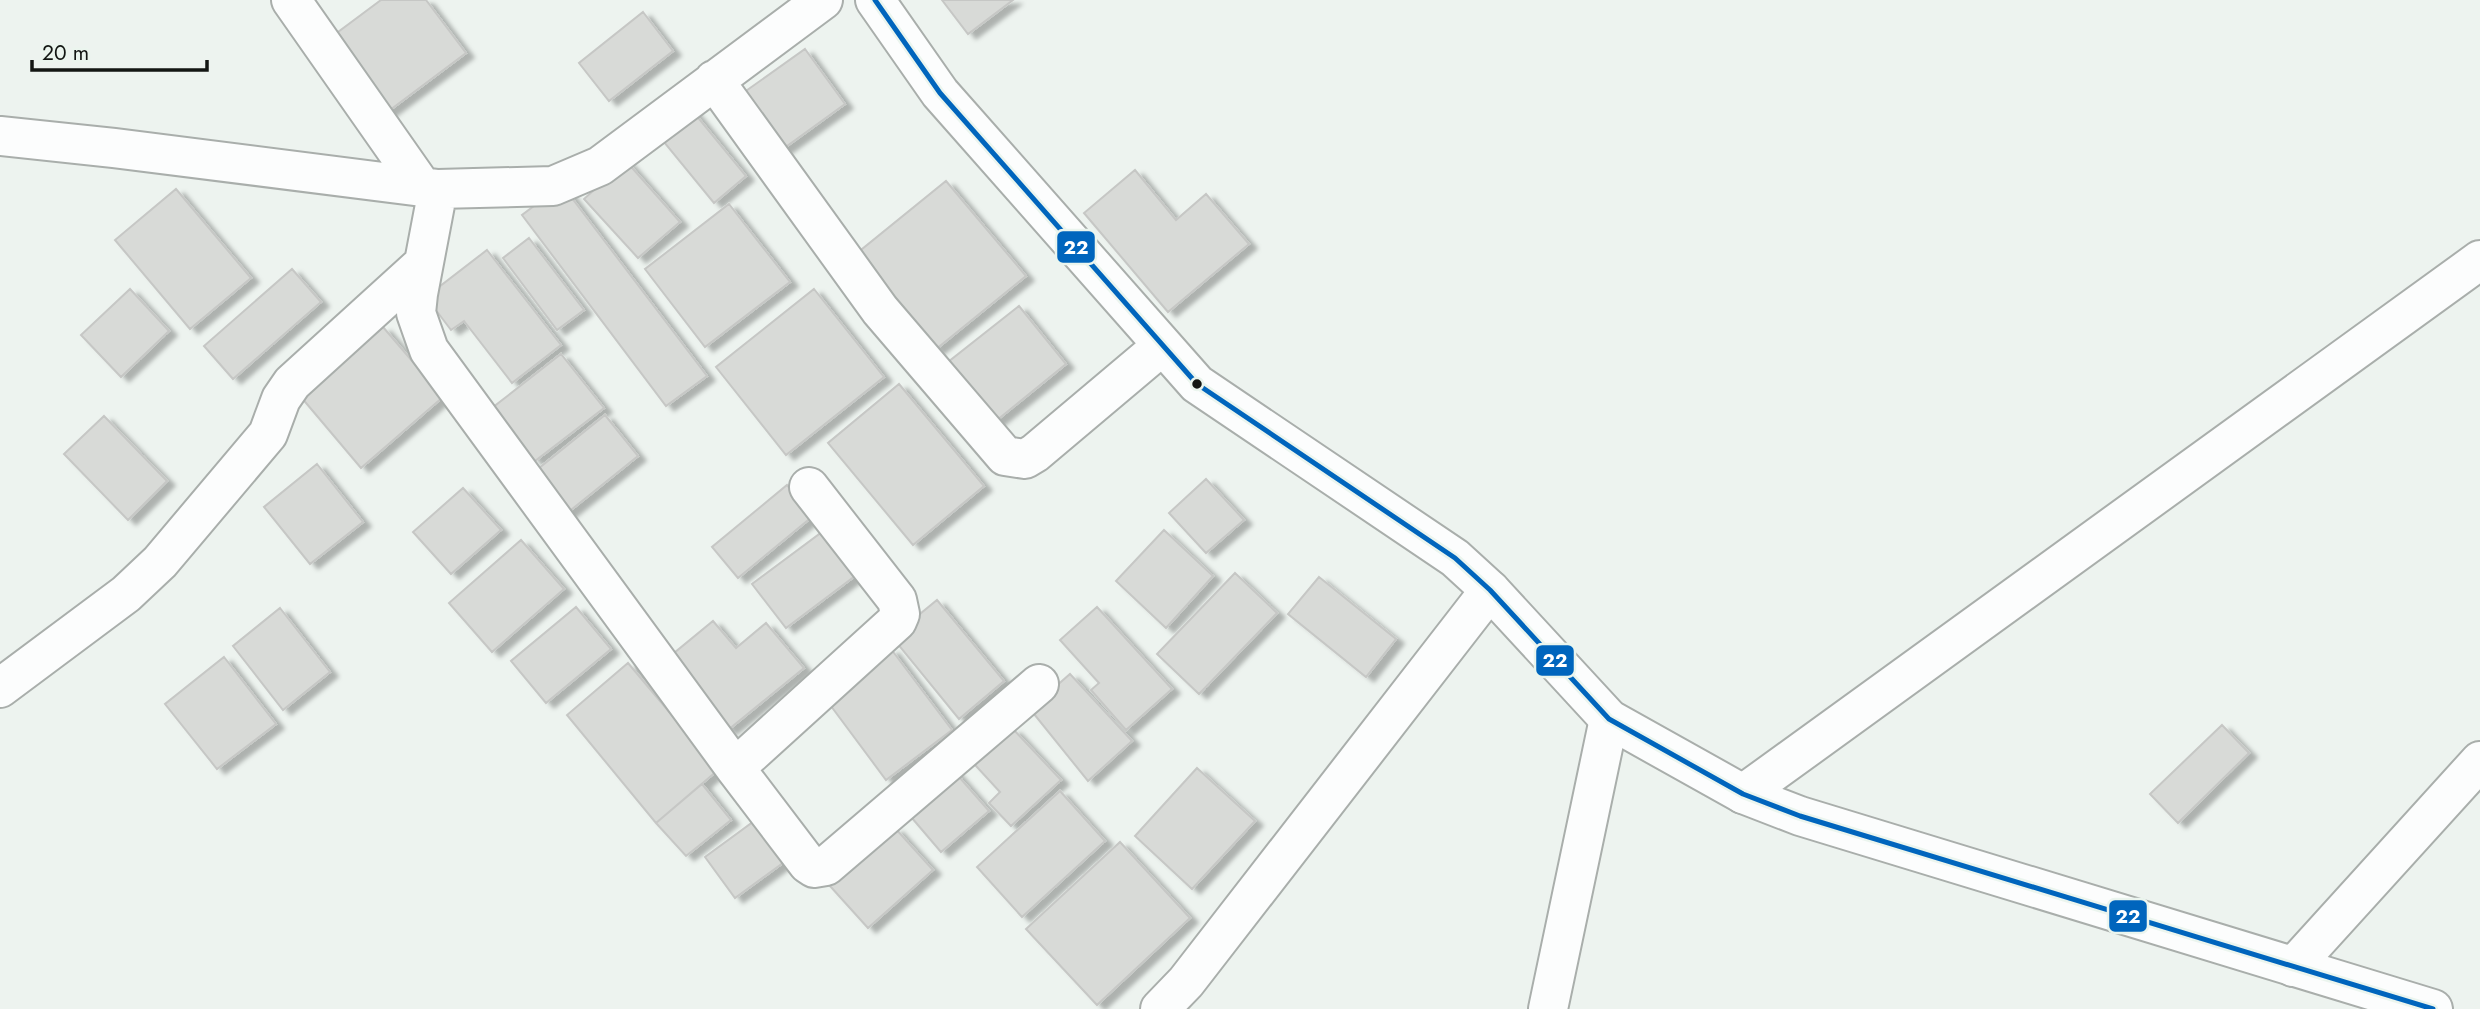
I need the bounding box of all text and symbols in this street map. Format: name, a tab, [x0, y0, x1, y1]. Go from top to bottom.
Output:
scale bar	[32, 28, 206, 72]
text: 20 m	[42, 38, 89, 68]
line badge: 22	[1056, 230, 1096, 264]
text: 22	[1064, 234, 1088, 261]
unlabelled marker	[1190, 377, 1204, 391]
line badge: 22	[1535, 644, 1575, 677]
text: 22	[1543, 647, 1567, 674]
line badge: 22	[2108, 899, 2148, 933]
text: 22	[2116, 903, 2140, 930]

